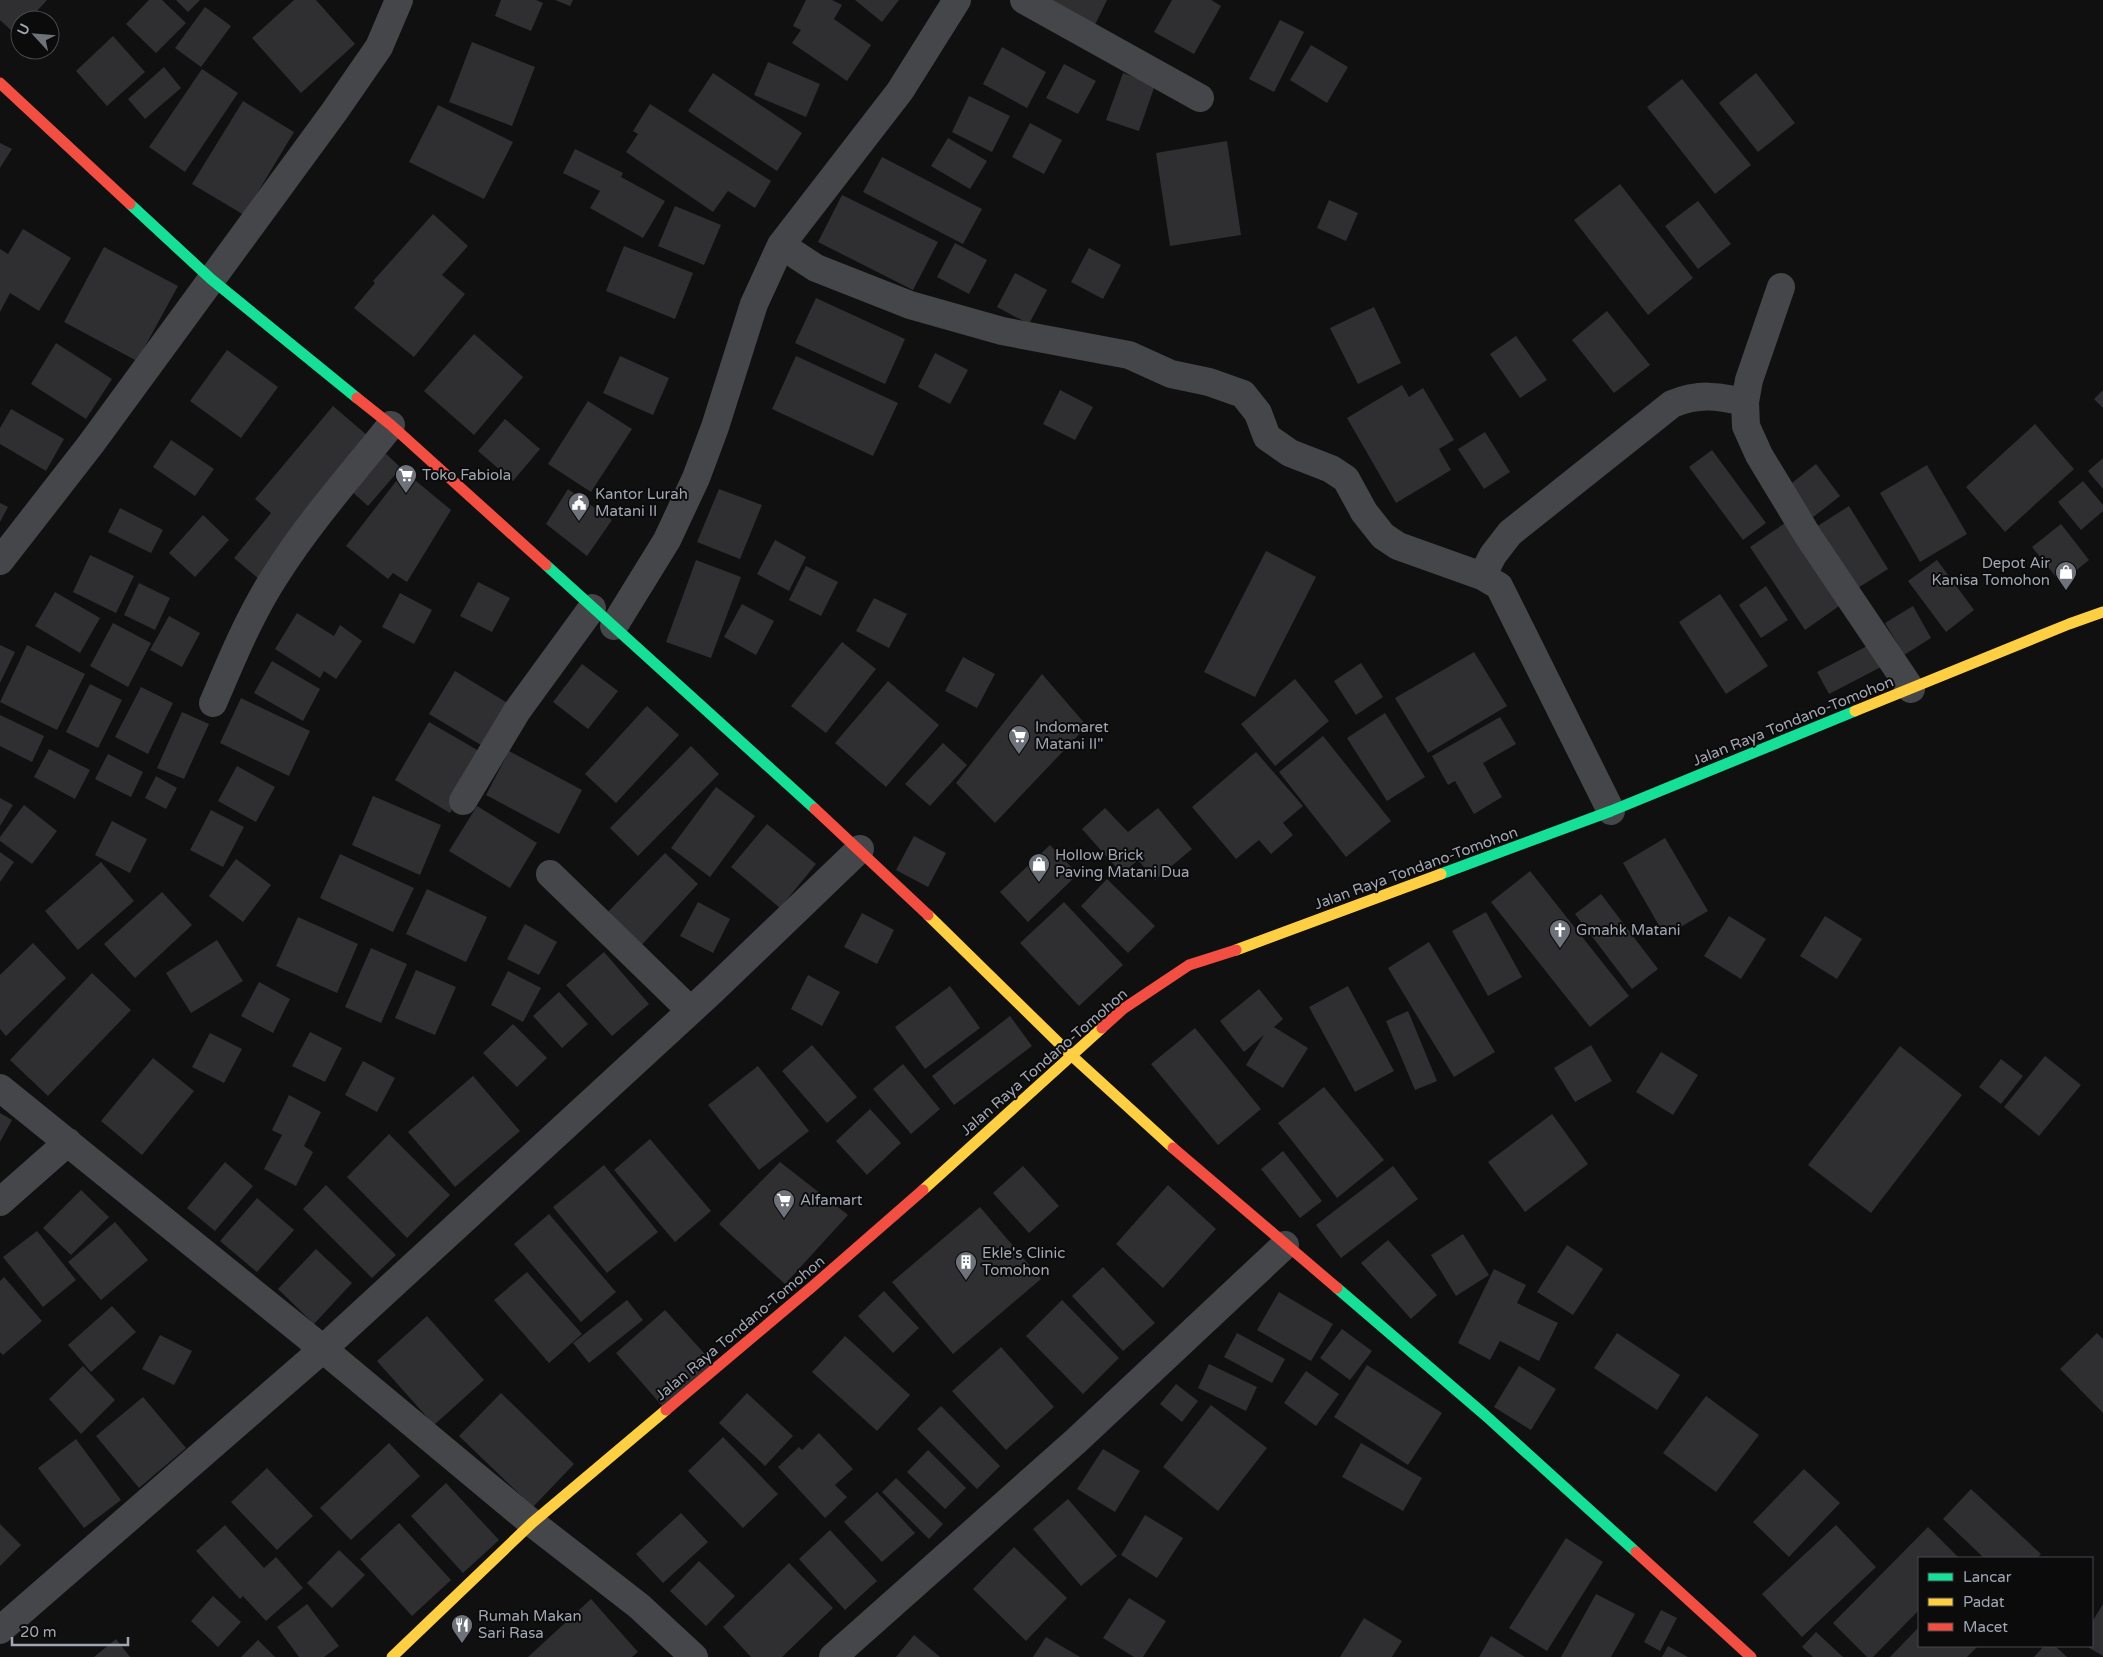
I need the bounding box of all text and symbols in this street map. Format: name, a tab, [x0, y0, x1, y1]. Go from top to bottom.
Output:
north arrow	[10, 10, 60, 60]
text: U	[14, 21, 34, 38]
supermarket icon: Toko Fabiola	[394, 463, 418, 494]
place label: Toko Fabiola	[422, 466, 511, 484]
place label: Kantor Lurah Matani II	[595, 485, 688, 520]
public building icon: Kantor Lurah Matani II	[567, 491, 591, 522]
place label: Depot Air Kanisa Tomohon	[1932, 554, 2050, 589]
shop icon: Depot Air Kanisa Tomohon	[2054, 560, 2078, 591]
street label: Jalan Raya Tondano-Tomohon	[1690, 672, 1896, 770]
place label: Indomaret Matani II"	[1035, 718, 1109, 753]
supermarket icon: Indomaret Matani II"	[1007, 724, 1031, 755]
street label: Jalan Raya Tondano-Tomohon	[1312, 823, 1520, 913]
place label: Hollow Brick Paving Matani Dua	[1055, 846, 1190, 881]
shop icon: Hollow Brick Paving Matani Dua	[1027, 852, 1051, 883]
church icon: Gmahk Matani	[1548, 918, 1572, 949]
place label: Gmahk Matani	[1576, 921, 1681, 939]
street label: Jalan Raya Tondano-Tomohon	[957, 985, 1131, 1139]
supermarket icon: Alfamart	[772, 1188, 796, 1219]
place label: Alfamart	[800, 1191, 863, 1209]
place label: Ekle's Clinic Tomohon	[982, 1244, 1065, 1279]
building icon: Ekle's Clinic Tomohon	[954, 1250, 978, 1281]
street label: Jalan Raya Tondano-Tomohon	[652, 1252, 828, 1404]
legend	[1918, 1557, 2093, 1647]
text: Lancar	[1963, 1568, 2012, 1586]
text: Padat	[1963, 1593, 2005, 1611]
place label: Rumah Makan Sari Rasa	[478, 1607, 582, 1642]
restaurant icon: Rumah Makan Sari Rasa	[450, 1613, 474, 1644]
scale bar	[12, 1614, 129, 1646]
text: Macet	[1963, 1618, 2008, 1636]
text: 20 m	[20, 1623, 57, 1641]

